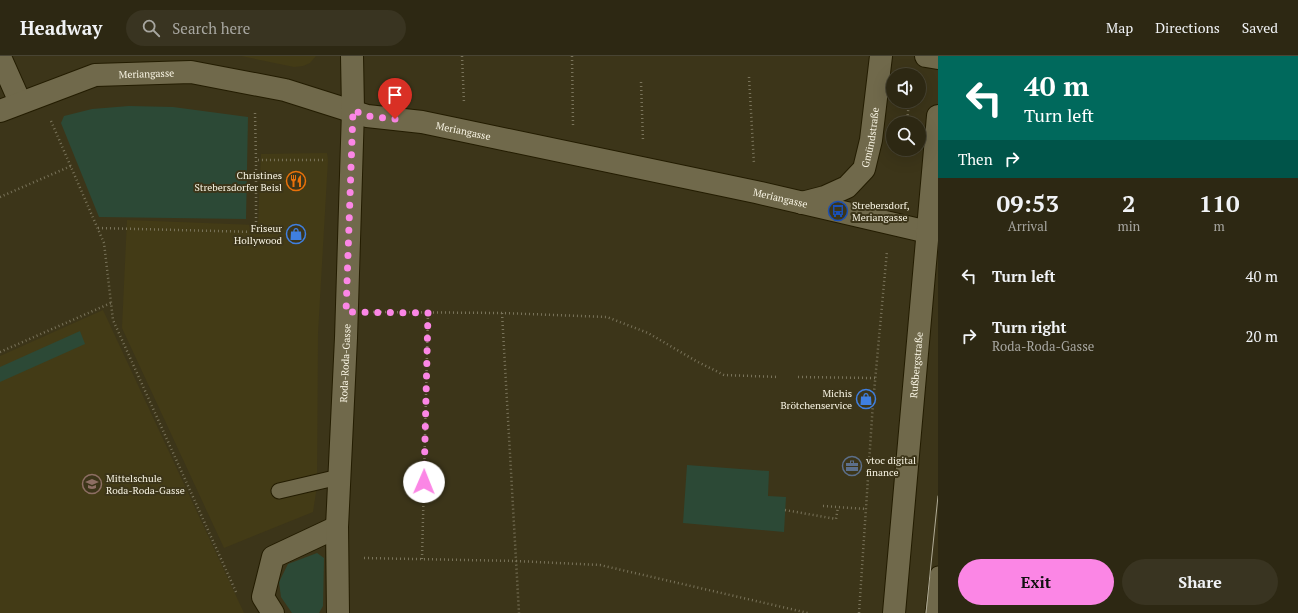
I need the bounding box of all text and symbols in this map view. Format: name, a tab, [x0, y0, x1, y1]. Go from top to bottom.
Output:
search box	[126, 10, 406, 46]
text: Headway	[20, 15, 102, 40]
icon: search	[140, 17, 162, 39]
text: Search here	[172, 18, 250, 38]
text: Map	[1106, 18, 1133, 37]
text: Directions	[1155, 18, 1220, 37]
text: Saved	[1242, 18, 1278, 37]
street label: Meriangasse	[118, 66, 174, 81]
text: 40 m	[1024, 67, 1089, 104]
map controls	[886, 68, 926, 156]
button: sound	[886, 68, 926, 108]
icon: left	[958, 72, 1010, 124]
pin	[378, 78, 412, 119]
icon: arrive	[384, 84, 406, 106]
text: Turn left	[1024, 103, 1094, 127]
street label: Gmündstraße	[858, 106, 881, 169]
button: search	[886, 116, 926, 156]
street label: Meriangasse	[435, 119, 492, 143]
icon: right	[1001, 148, 1023, 170]
text: Then	[958, 149, 993, 169]
place label: Christines Strebersdorfer Beisl	[194, 169, 282, 194]
restaurant icon: Christines Strebersdorfer Beisl	[285, 170, 307, 192]
street label: Meriangasse	[752, 185, 809, 210]
text: 09:53	[996, 187, 1059, 219]
text: 2	[1122, 187, 1136, 219]
text: 110	[1199, 187, 1239, 219]
place label: Strebersdorf, Meriangasse	[852, 199, 910, 224]
bus stop icon: Strebersdorf, Meriangasse	[827, 200, 849, 222]
text: Arrival	[1008, 217, 1048, 235]
text: min	[1117, 217, 1140, 235]
text: m	[1214, 217, 1225, 235]
place label: Friseur Hollywood	[234, 222, 282, 247]
shop icon: Friseur Hollywood	[285, 223, 307, 245]
icon: left	[958, 265, 980, 287]
text: Turn left	[992, 266, 1056, 286]
text: 40 m	[1245, 266, 1278, 286]
text: Turn right	[992, 317, 1067, 337]
street label: Roda-Roda-Gasse	[336, 324, 353, 403]
icon: right	[958, 325, 980, 347]
text: 20 m	[1245, 326, 1278, 346]
street label: Rußbergstraße	[907, 331, 925, 399]
text: Roda-Roda-Gasse	[992, 337, 1094, 355]
place label: Michis Brötchenservice	[780, 387, 852, 412]
shop icon: Michis Brötchenservice	[855, 388, 877, 410]
place label: vtoc digital finance	[865, 454, 916, 479]
office icon: vtoc digital finance	[841, 455, 863, 477]
position arrow	[403, 461, 445, 503]
place label: Mittelschule Roda-Roda-Gasse	[106, 472, 185, 497]
school or university icon: Mittelschule Roda-Roda-Gasse	[81, 473, 103, 495]
button: Exit	[958, 559, 1114, 605]
button: Share	[1122, 559, 1278, 605]

